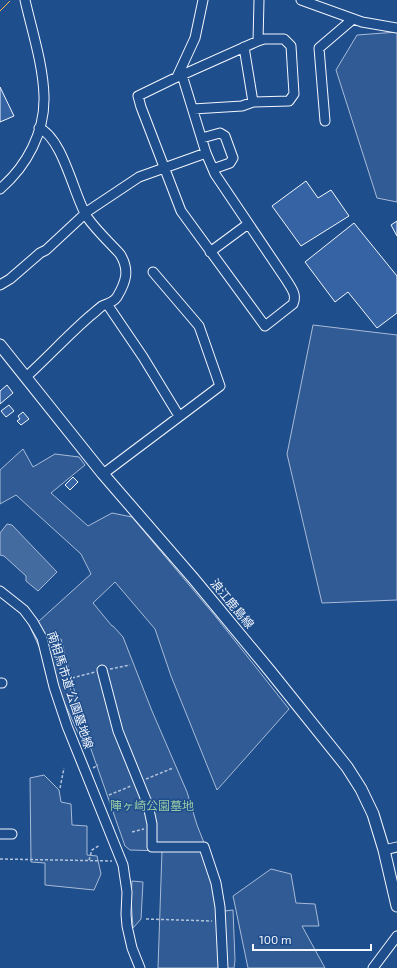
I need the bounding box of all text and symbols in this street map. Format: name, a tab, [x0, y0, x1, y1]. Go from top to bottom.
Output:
street label: 浪江鹿島線	[208, 576, 257, 631]
street label: 南相馬市道 公園墓地線	[45, 629, 97, 750]
park label: 陣ヶ崎公園墓地	[110, 798, 194, 812]
scale bar	[253, 926, 371, 952]
text: 100 m	[259, 932, 291, 946]

